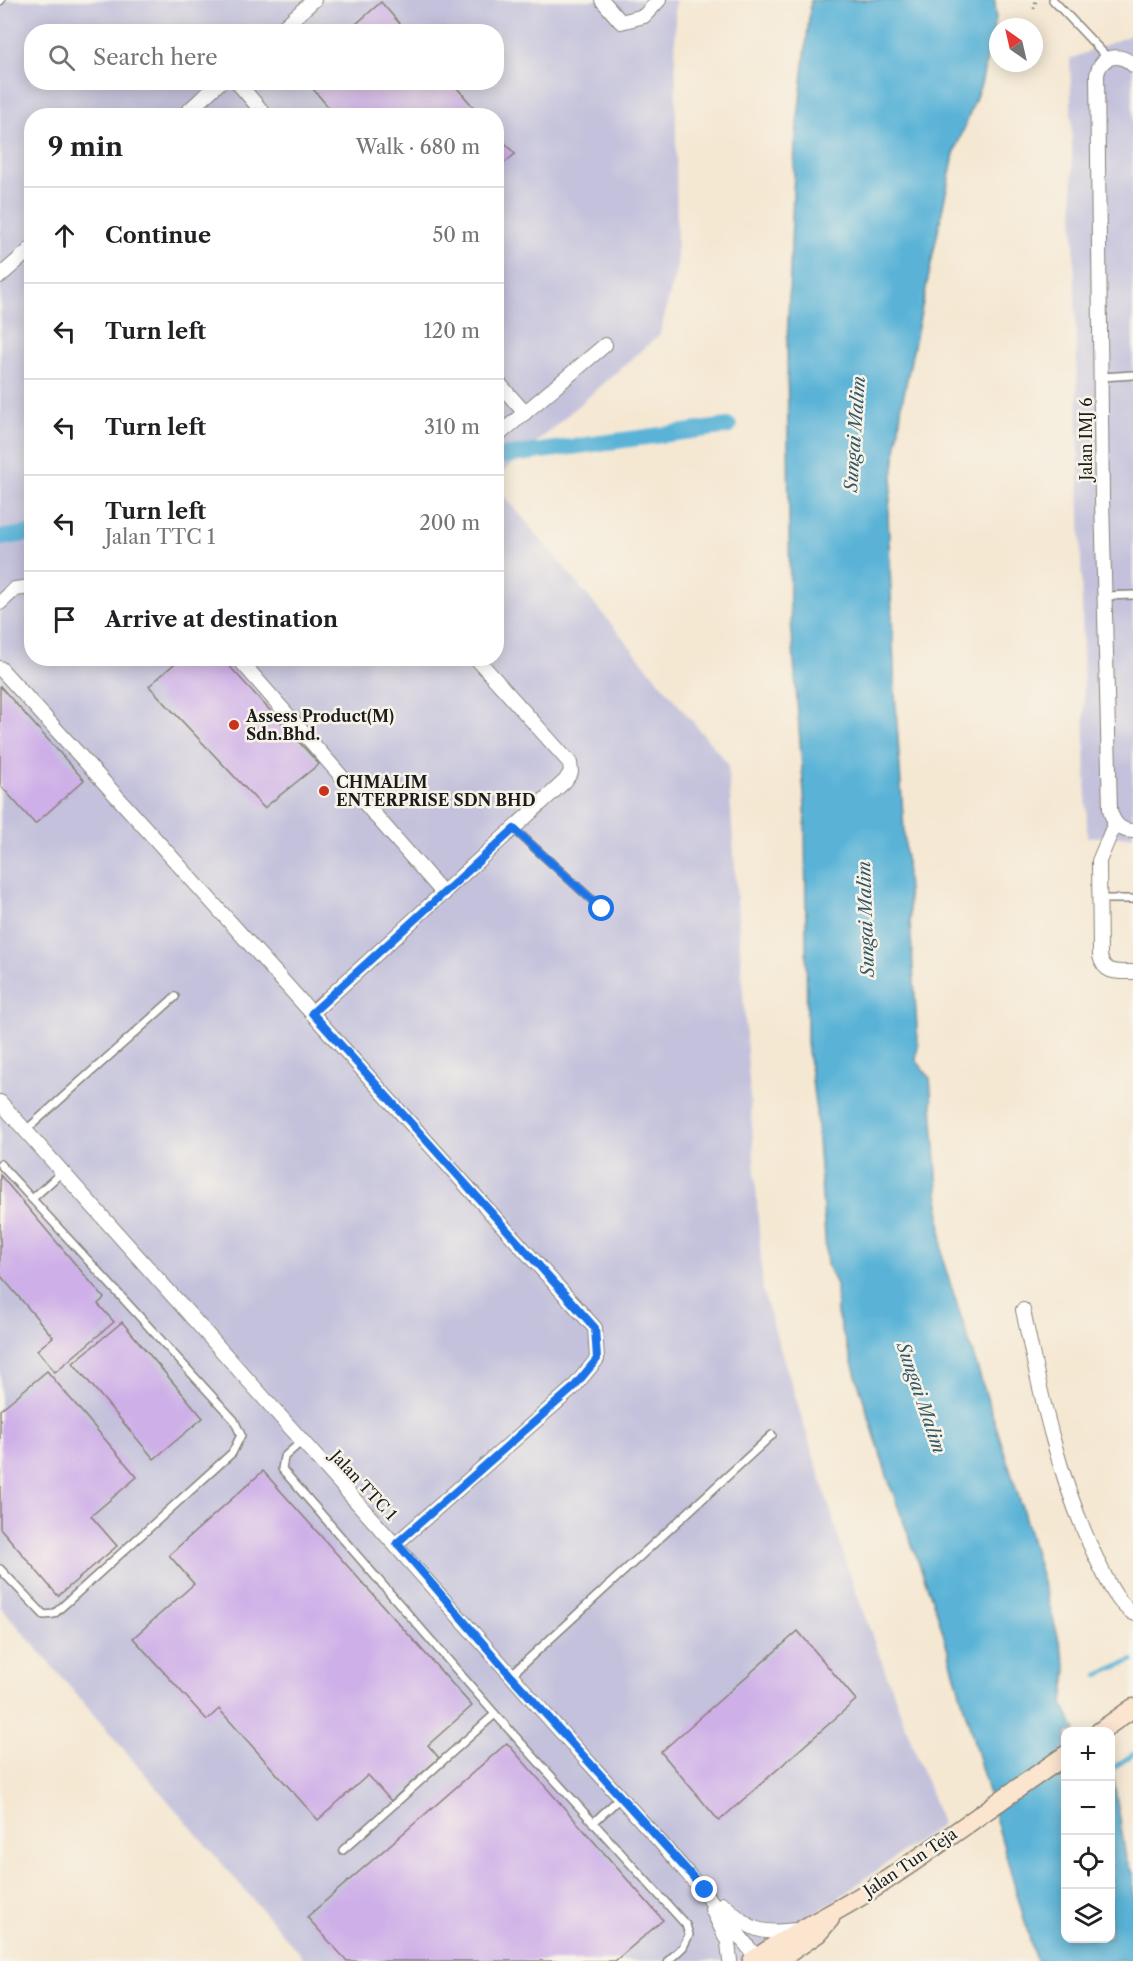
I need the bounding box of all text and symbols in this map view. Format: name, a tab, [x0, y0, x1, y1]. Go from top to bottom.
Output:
north arrow	[989, 18, 1043, 72]
search box	[24, 24, 504, 90]
icon: search	[45, 41, 78, 74]
text: Search here	[93, 44, 218, 71]
text: 9 min	[48, 131, 123, 163]
text: Walk · 680 m	[356, 135, 480, 159]
icon: ahead	[48, 219, 81, 252]
text: Continue	[105, 222, 211, 249]
text: 50 m	[433, 223, 480, 247]
icon: left	[48, 315, 81, 348]
text: Turn left	[105, 318, 206, 345]
text: 120 m	[423, 319, 480, 343]
water label: Sungai Malim	[840, 375, 870, 494]
street label: Jalan IMJ 6	[1076, 398, 1096, 484]
icon: left	[48, 411, 81, 444]
text: Turn left	[105, 414, 206, 441]
text: 310 m	[424, 415, 480, 439]
text: Turn left	[105, 498, 206, 525]
icon: left	[48, 507, 81, 540]
text: 200 m	[419, 511, 480, 535]
text: Jalan TTC 1	[105, 525, 215, 549]
icon: arrive	[48, 603, 81, 636]
text: Arrive at destination	[105, 606, 338, 633]
place label: Assess Product(M) Sdn.Bhd.	[245, 706, 394, 744]
marker: Assess Product(M) Sdn.Bhd.	[227, 718, 241, 732]
place label: CHMALIM ENTERPRISE SDN BHD	[336, 772, 536, 810]
marker: CHMALIM ENTERPRISE SDN BHD	[317, 784, 331, 798]
water label: Sungai Malim	[853, 861, 879, 978]
route start	[588, 895, 614, 921]
water label: Sungai Malim	[891, 1339, 950, 1457]
street label: Jalan TTC 1	[325, 1444, 402, 1524]
map controls	[1061, 1727, 1115, 1943]
button: +	[1061, 1727, 1115, 1781]
button: −	[1061, 1781, 1115, 1835]
street label: Jalan Tun Teja	[857, 1823, 961, 1902]
button: locate	[1061, 1835, 1115, 1889]
route end	[691, 1876, 717, 1902]
button: layers	[1061, 1889, 1115, 1943]

